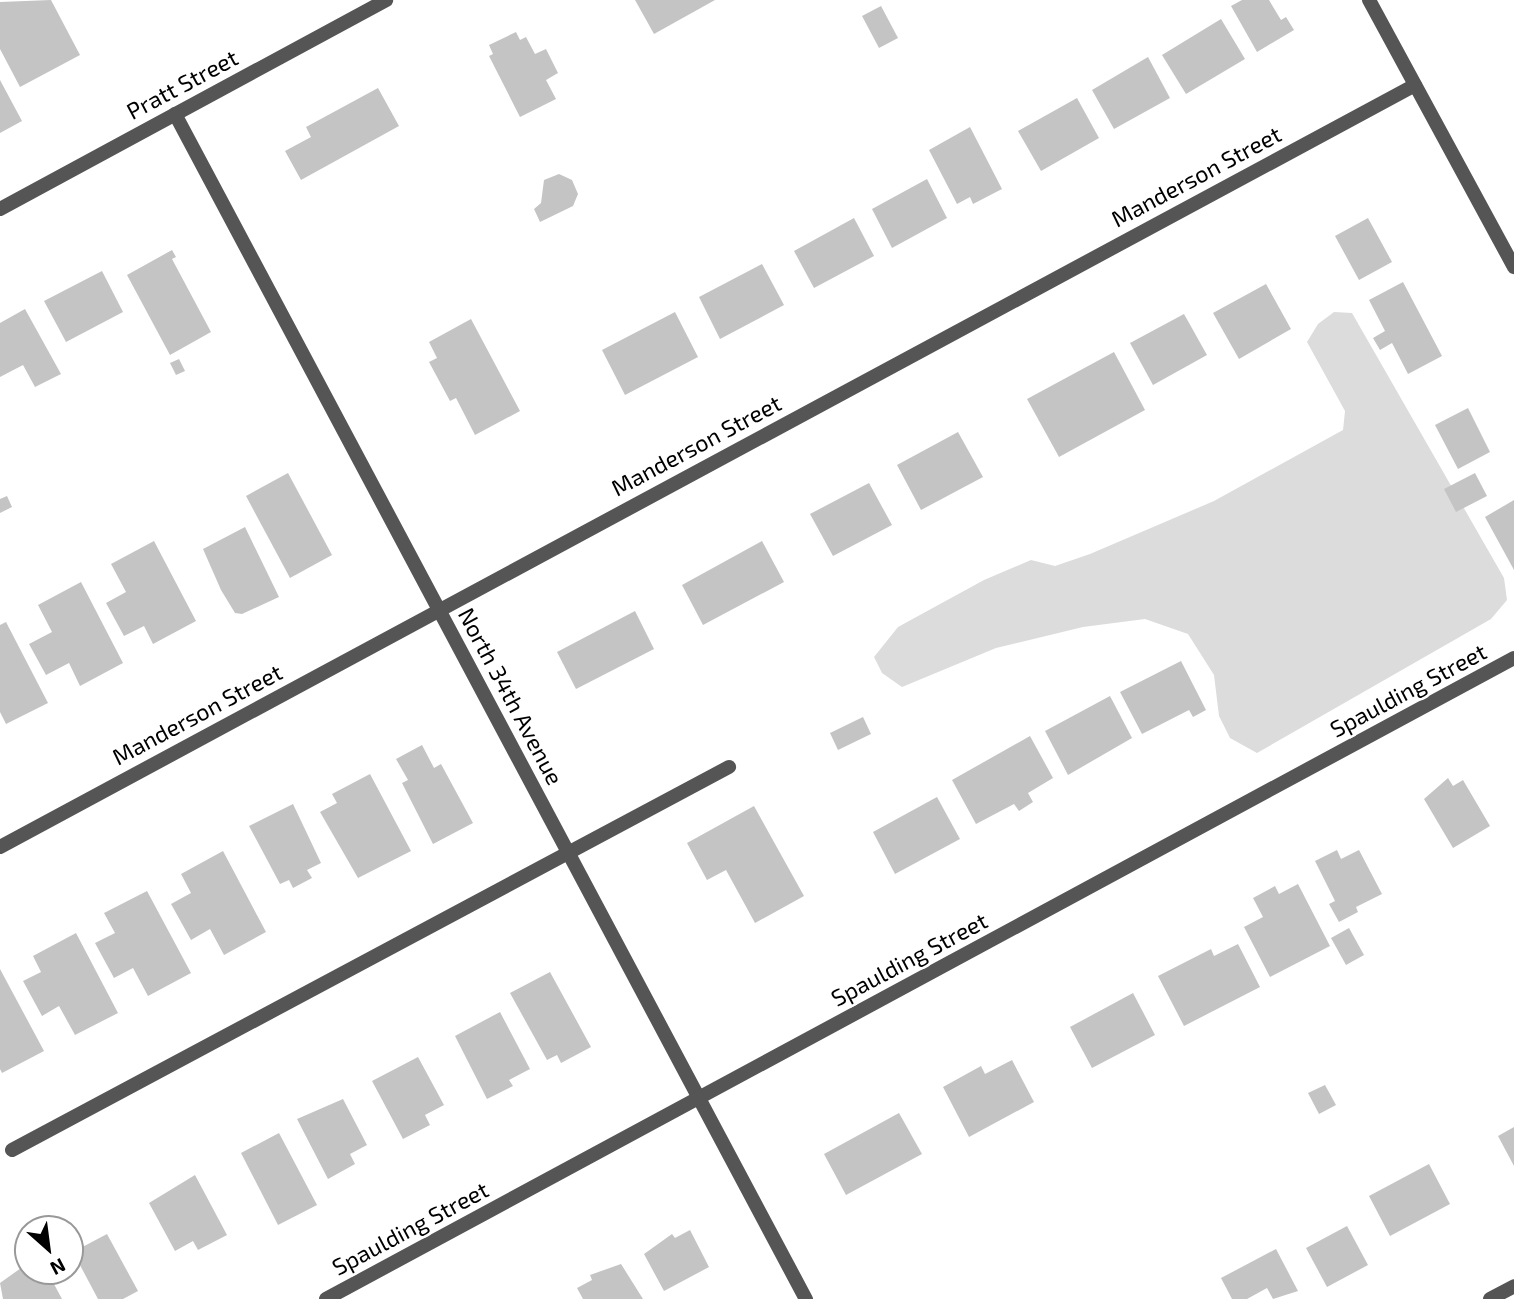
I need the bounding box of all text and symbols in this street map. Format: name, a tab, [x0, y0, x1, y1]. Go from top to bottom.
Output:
street label: Pratt Street	[122, 43, 242, 125]
street label: Manderson Street	[1106, 120, 1286, 232]
street label: Manderson Street	[606, 389, 786, 501]
street label: North 34th Avenue	[453, 603, 569, 789]
street label: Spaulding Street	[1325, 637, 1491, 743]
street label: Manderson Street	[107, 658, 287, 770]
street label: Spaulding Street	[826, 906, 992, 1012]
street label: Spaulding Street	[327, 1175, 493, 1281]
north arrow	[14, 1215, 84, 1285]
text: N	[47, 1254, 70, 1281]

